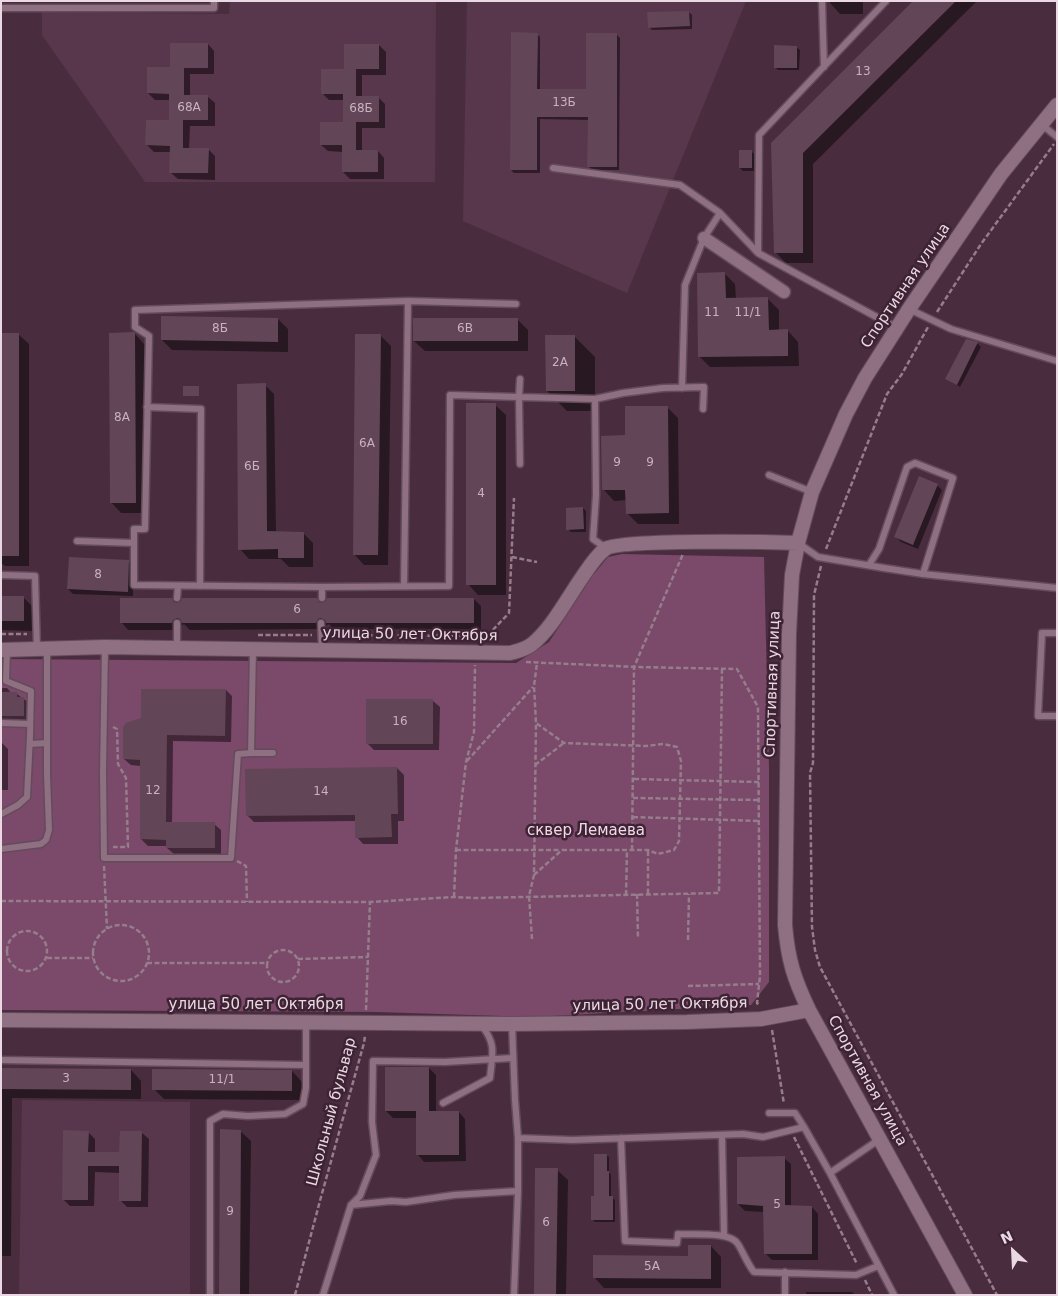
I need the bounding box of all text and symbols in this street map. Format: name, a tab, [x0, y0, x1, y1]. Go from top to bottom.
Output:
house number: 13	[855, 65, 871, 79]
house number: 13Б	[552, 96, 576, 110]
house number: 68А	[177, 101, 201, 115]
house number: 68Б	[349, 102, 373, 116]
street label: Спортивная улица	[858, 220, 954, 352]
house number: 11	[704, 306, 720, 320]
house number: 11/1	[735, 306, 761, 320]
house number: 8Б	[212, 322, 228, 336]
house number: 6В	[457, 322, 473, 336]
house number: 2А	[552, 356, 568, 370]
house number: 8А	[114, 411, 130, 425]
house number: 6А	[359, 437, 375, 451]
house number: 9	[613, 456, 621, 470]
house number: 9	[646, 456, 654, 470]
house number: 6Б	[244, 460, 260, 474]
house number: 4	[477, 487, 485, 501]
house number: 8	[94, 568, 102, 582]
house number: 6	[293, 603, 301, 617]
street label: Спортивная улица	[761, 610, 785, 758]
street label: улица 50 лет Октября	[322, 624, 498, 646]
house number: 16	[392, 715, 408, 729]
house number: 12	[145, 784, 161, 798]
house number: 14	[313, 785, 329, 799]
park label: сквер Лемаева	[527, 822, 645, 840]
street label: улица 50 лет Октября	[572, 994, 748, 1016]
street label: улица 50 лет Октября	[169, 996, 343, 1014]
street label: Спортивная улица	[824, 1012, 910, 1150]
street label: Школьный бульвар	[304, 1036, 360, 1188]
house number: 3	[62, 1072, 70, 1086]
house number: 11/1	[209, 1073, 235, 1087]
house number: 5	[773, 1198, 781, 1212]
house number: 9	[226, 1205, 234, 1219]
house number: 6	[542, 1216, 550, 1230]
north arrow	[988, 1226, 1038, 1276]
text: N	[998, 1228, 1015, 1247]
house number: 5А	[644, 1260, 660, 1274]

